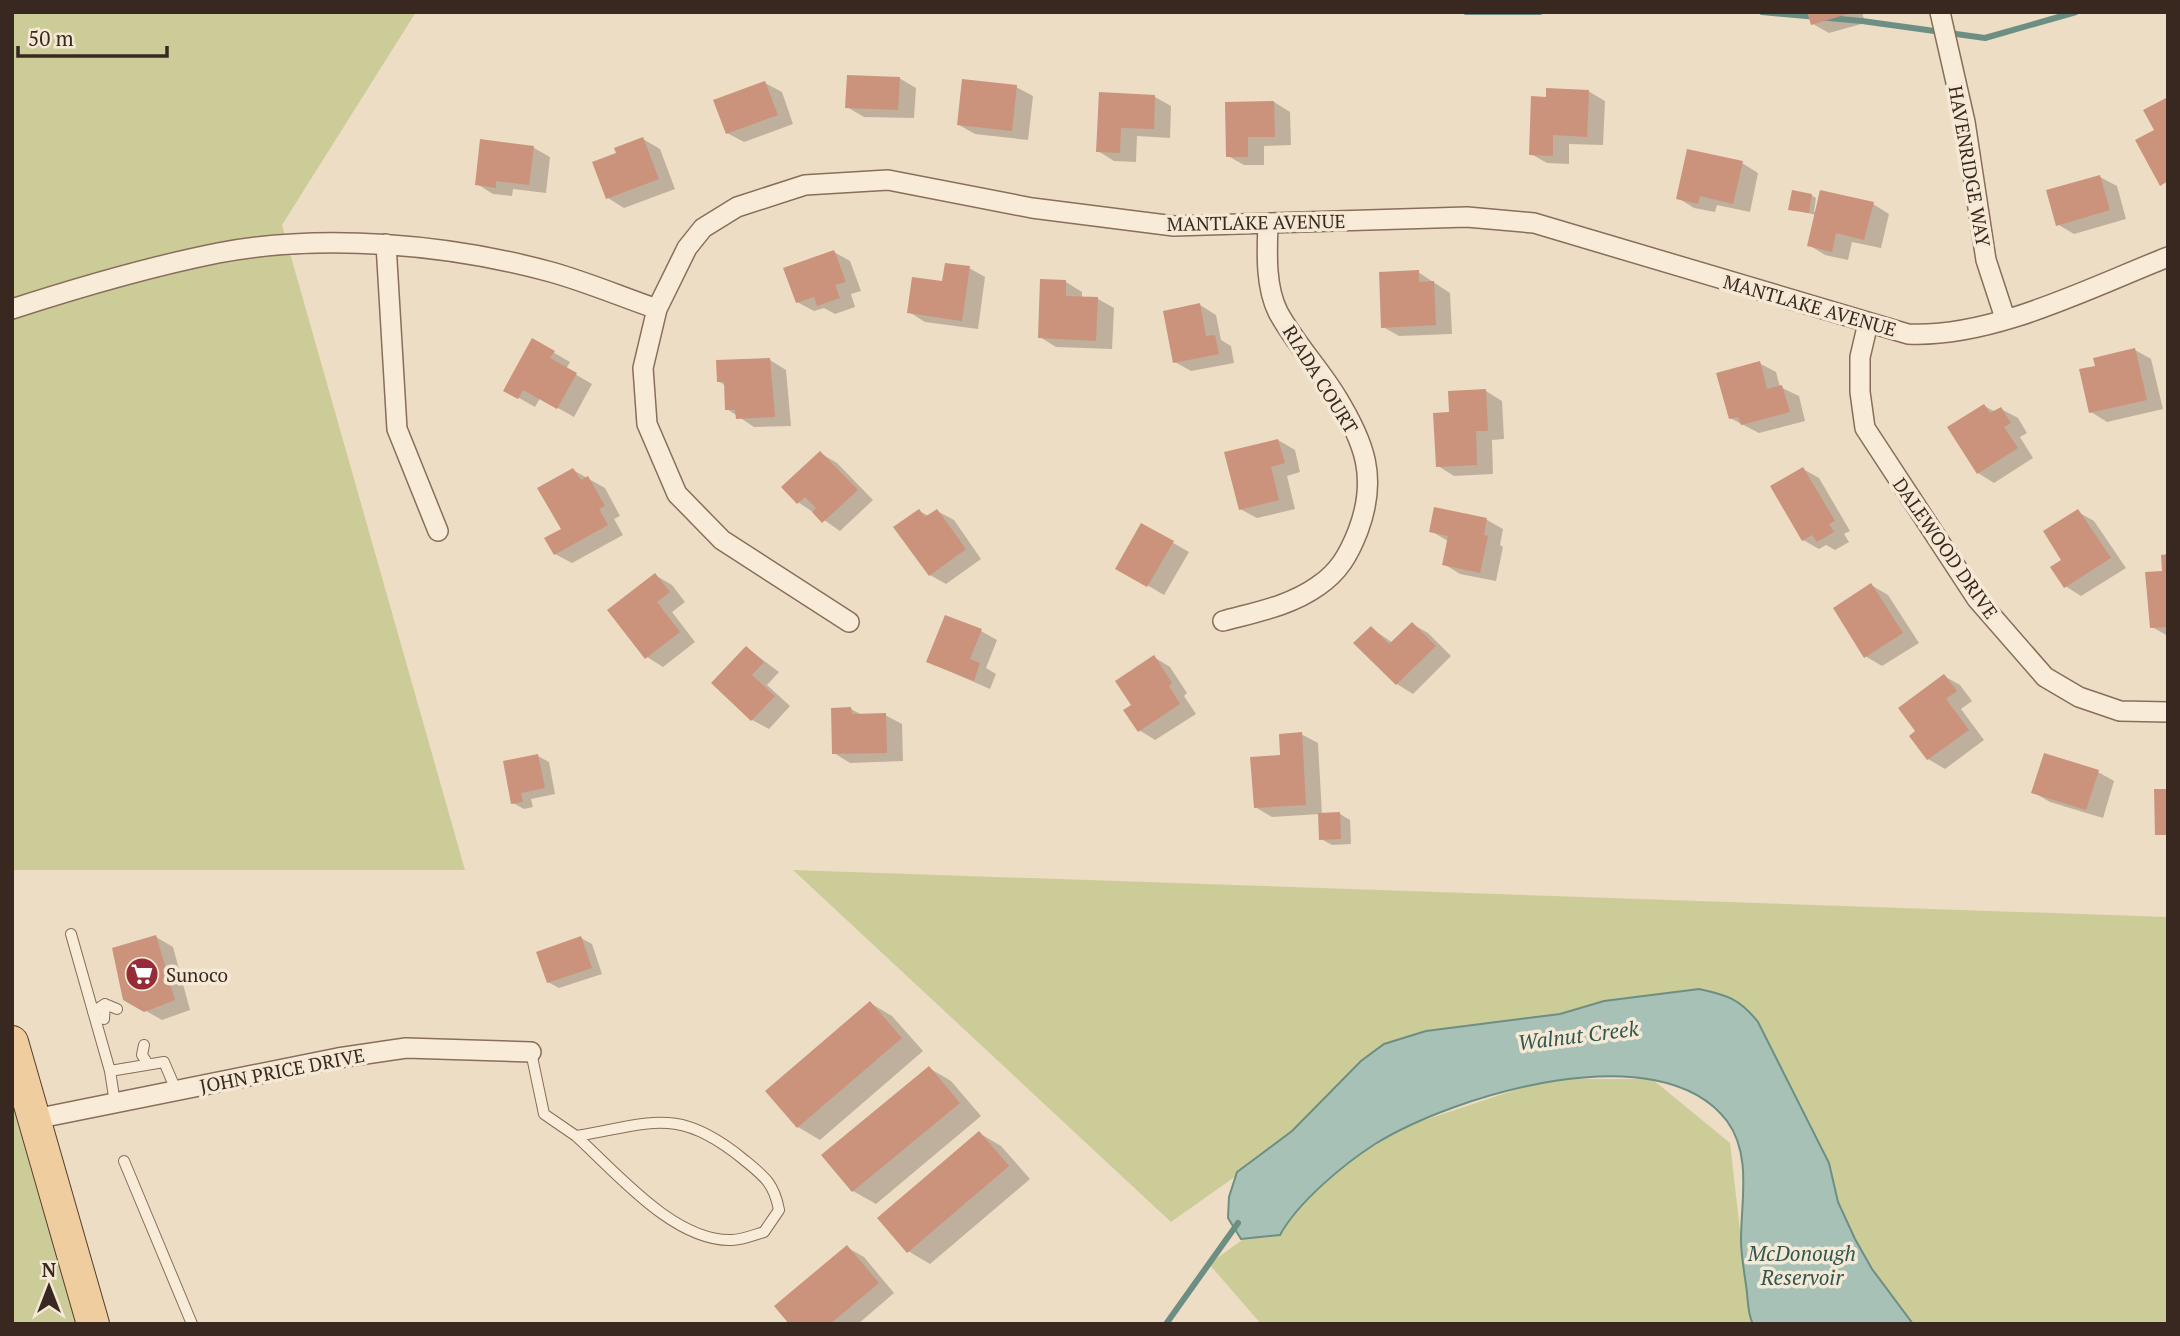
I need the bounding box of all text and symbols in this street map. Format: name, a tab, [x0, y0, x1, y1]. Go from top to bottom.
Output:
scale bar	[18, 14, 166, 58]
text: 50 m	[28, 24, 74, 52]
street label: HAVENRIDGE WAY	[1944, 83, 1997, 249]
street label: MANTLAKE AVENUE	[1166, 208, 1346, 236]
street label: MANTLAKE AVENUE	[1721, 268, 1899, 342]
street label: RIADA COURT	[1278, 320, 1364, 438]
street label: DALEWOOD DRIVE	[1888, 473, 2004, 623]
supermarket icon: Sunoco	[123, 955, 161, 993]
place label: Sunoco	[166, 962, 228, 987]
water label: Walnut Creek	[1516, 1014, 1641, 1056]
street label: JOHN PRICE DRIVE	[198, 1042, 366, 1098]
water label: McDonough Reservoir	[1747, 1239, 1856, 1291]
north arrow	[14, 1252, 84, 1322]
text: N	[42, 1257, 57, 1282]

